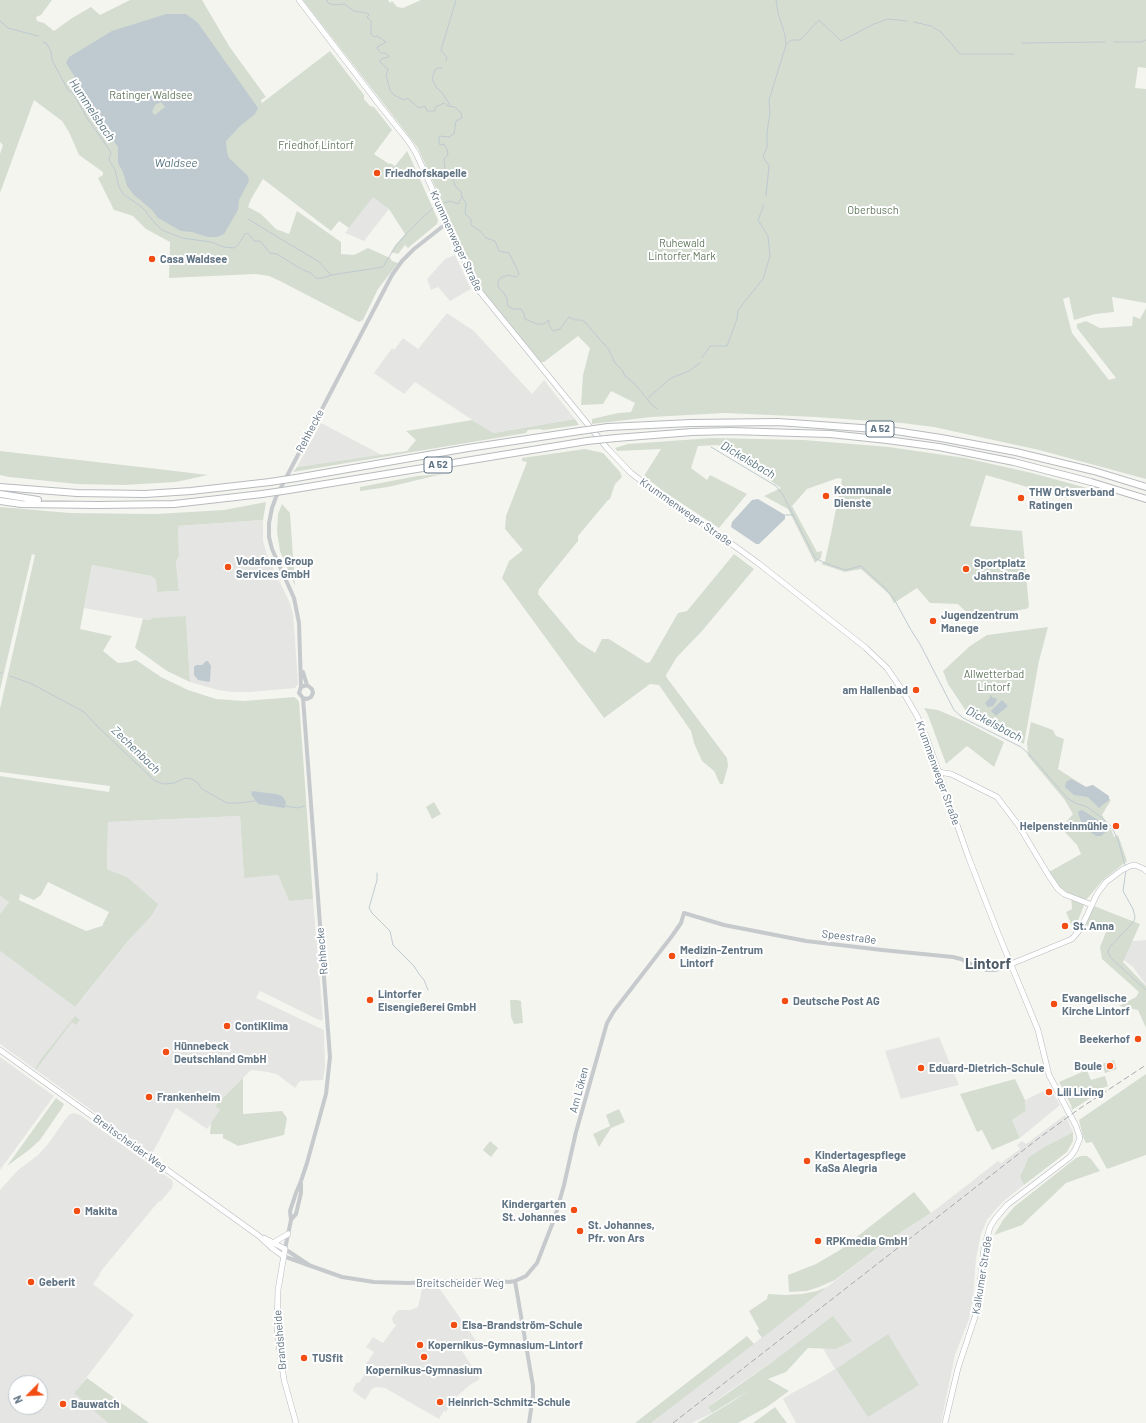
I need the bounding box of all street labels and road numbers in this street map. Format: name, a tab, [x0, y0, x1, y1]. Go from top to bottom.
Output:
street label: Krummenweger Straße	[427, 188, 485, 294]
street label: Rehhecke	[293, 407, 327, 455]
road number: A 52	[866, 421, 894, 437]
road number: A 52	[424, 457, 452, 473]
street label: Krummenweger Straße	[637, 475, 735, 549]
street label: Krummenweger Straße	[913, 719, 963, 827]
street label: Rehhecke	[313, 927, 331, 975]
street label: Speestraße	[821, 927, 877, 947]
street label: Am Löken	[567, 1065, 591, 1115]
street label: Breitscheider Weg	[91, 1112, 169, 1174]
street label: Kalkumer Straße	[969, 1235, 995, 1315]
street label: Breitscheider Weg	[416, 1276, 504, 1290]
street label: Brandsheide	[271, 1310, 289, 1370]

